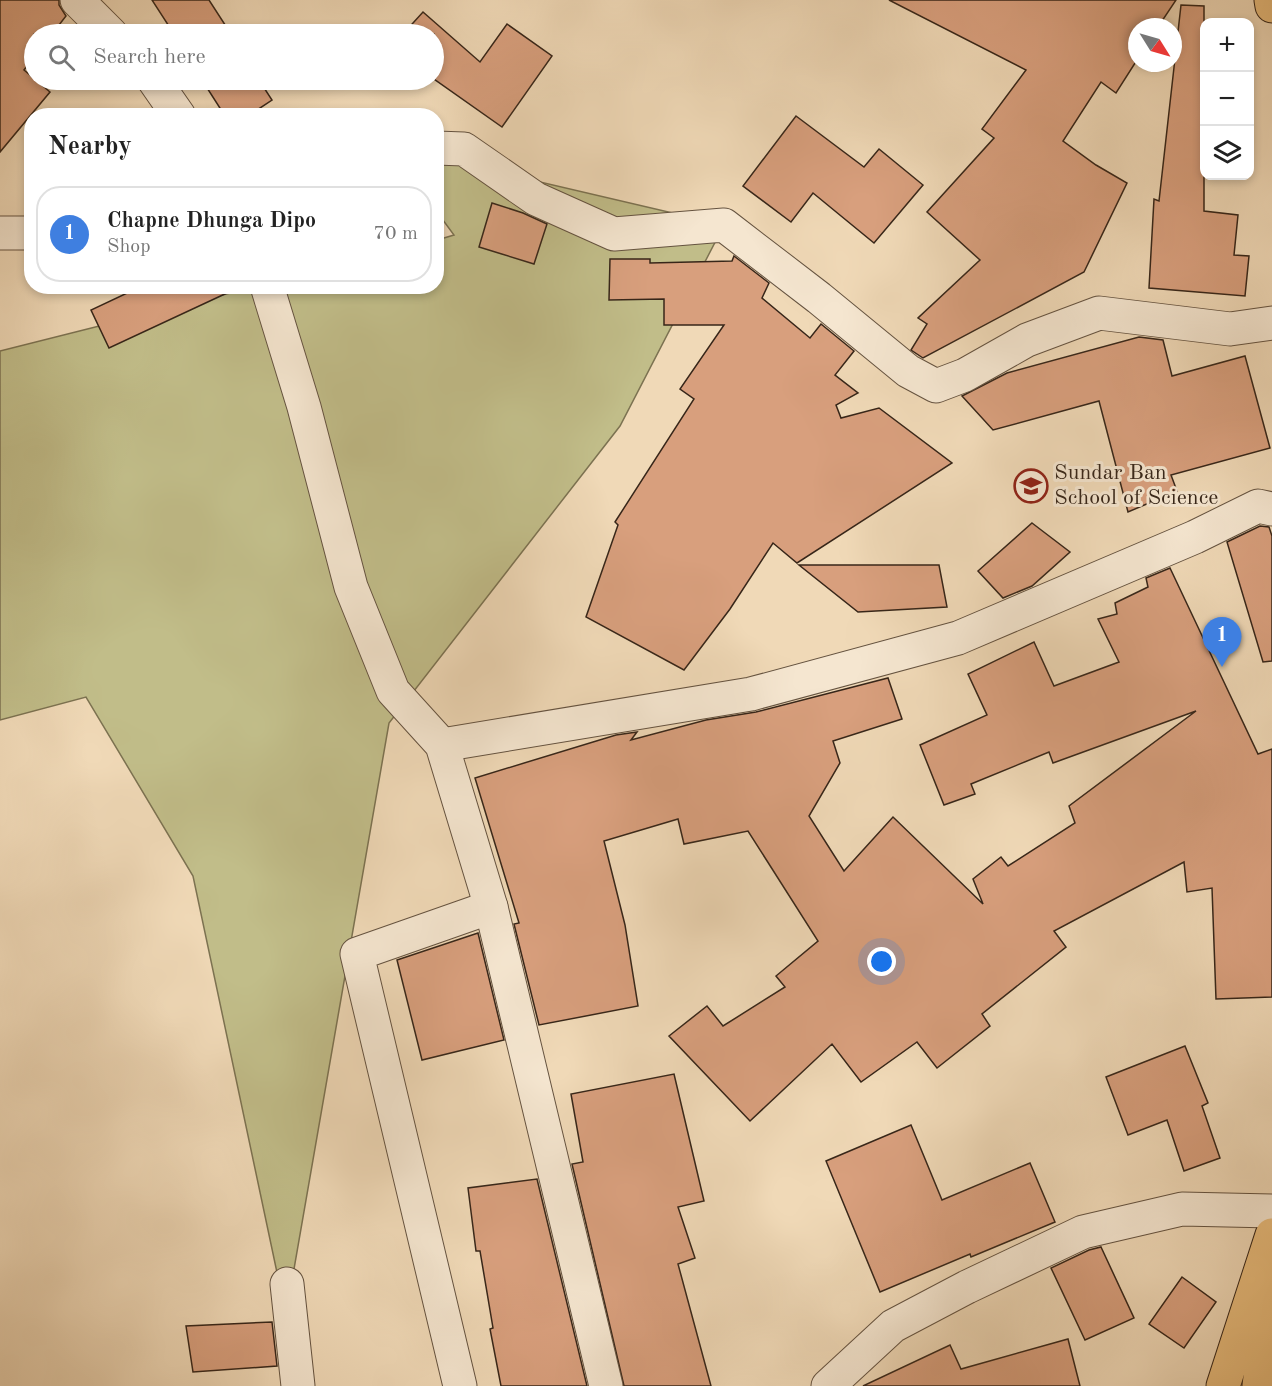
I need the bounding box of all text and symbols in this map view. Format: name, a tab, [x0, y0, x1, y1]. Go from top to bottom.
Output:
north arrow	[1128, 18, 1182, 72]
map controls	[1200, 18, 1254, 180]
button: +	[1200, 18, 1254, 72]
search box	[24, 24, 444, 90]
icon: search	[45, 41, 78, 74]
text: Search here	[93, 46, 206, 68]
button: −	[1200, 72, 1254, 126]
button: layers	[1200, 126, 1254, 180]
text: Nearby	[48, 134, 132, 160]
text: Chapne Dhunga Dipo	[107, 210, 316, 232]
text: 1	[64, 224, 75, 244]
text: 70 m	[373, 224, 418, 244]
text: Shop	[107, 237, 151, 257]
place label: Sundar Ban School of Science	[1054, 462, 1218, 509]
school or university icon: Sundar Ban School of Science	[1013, 468, 1049, 504]
pin: 1	[1202, 618, 1242, 667]
your location	[867, 947, 896, 976]

